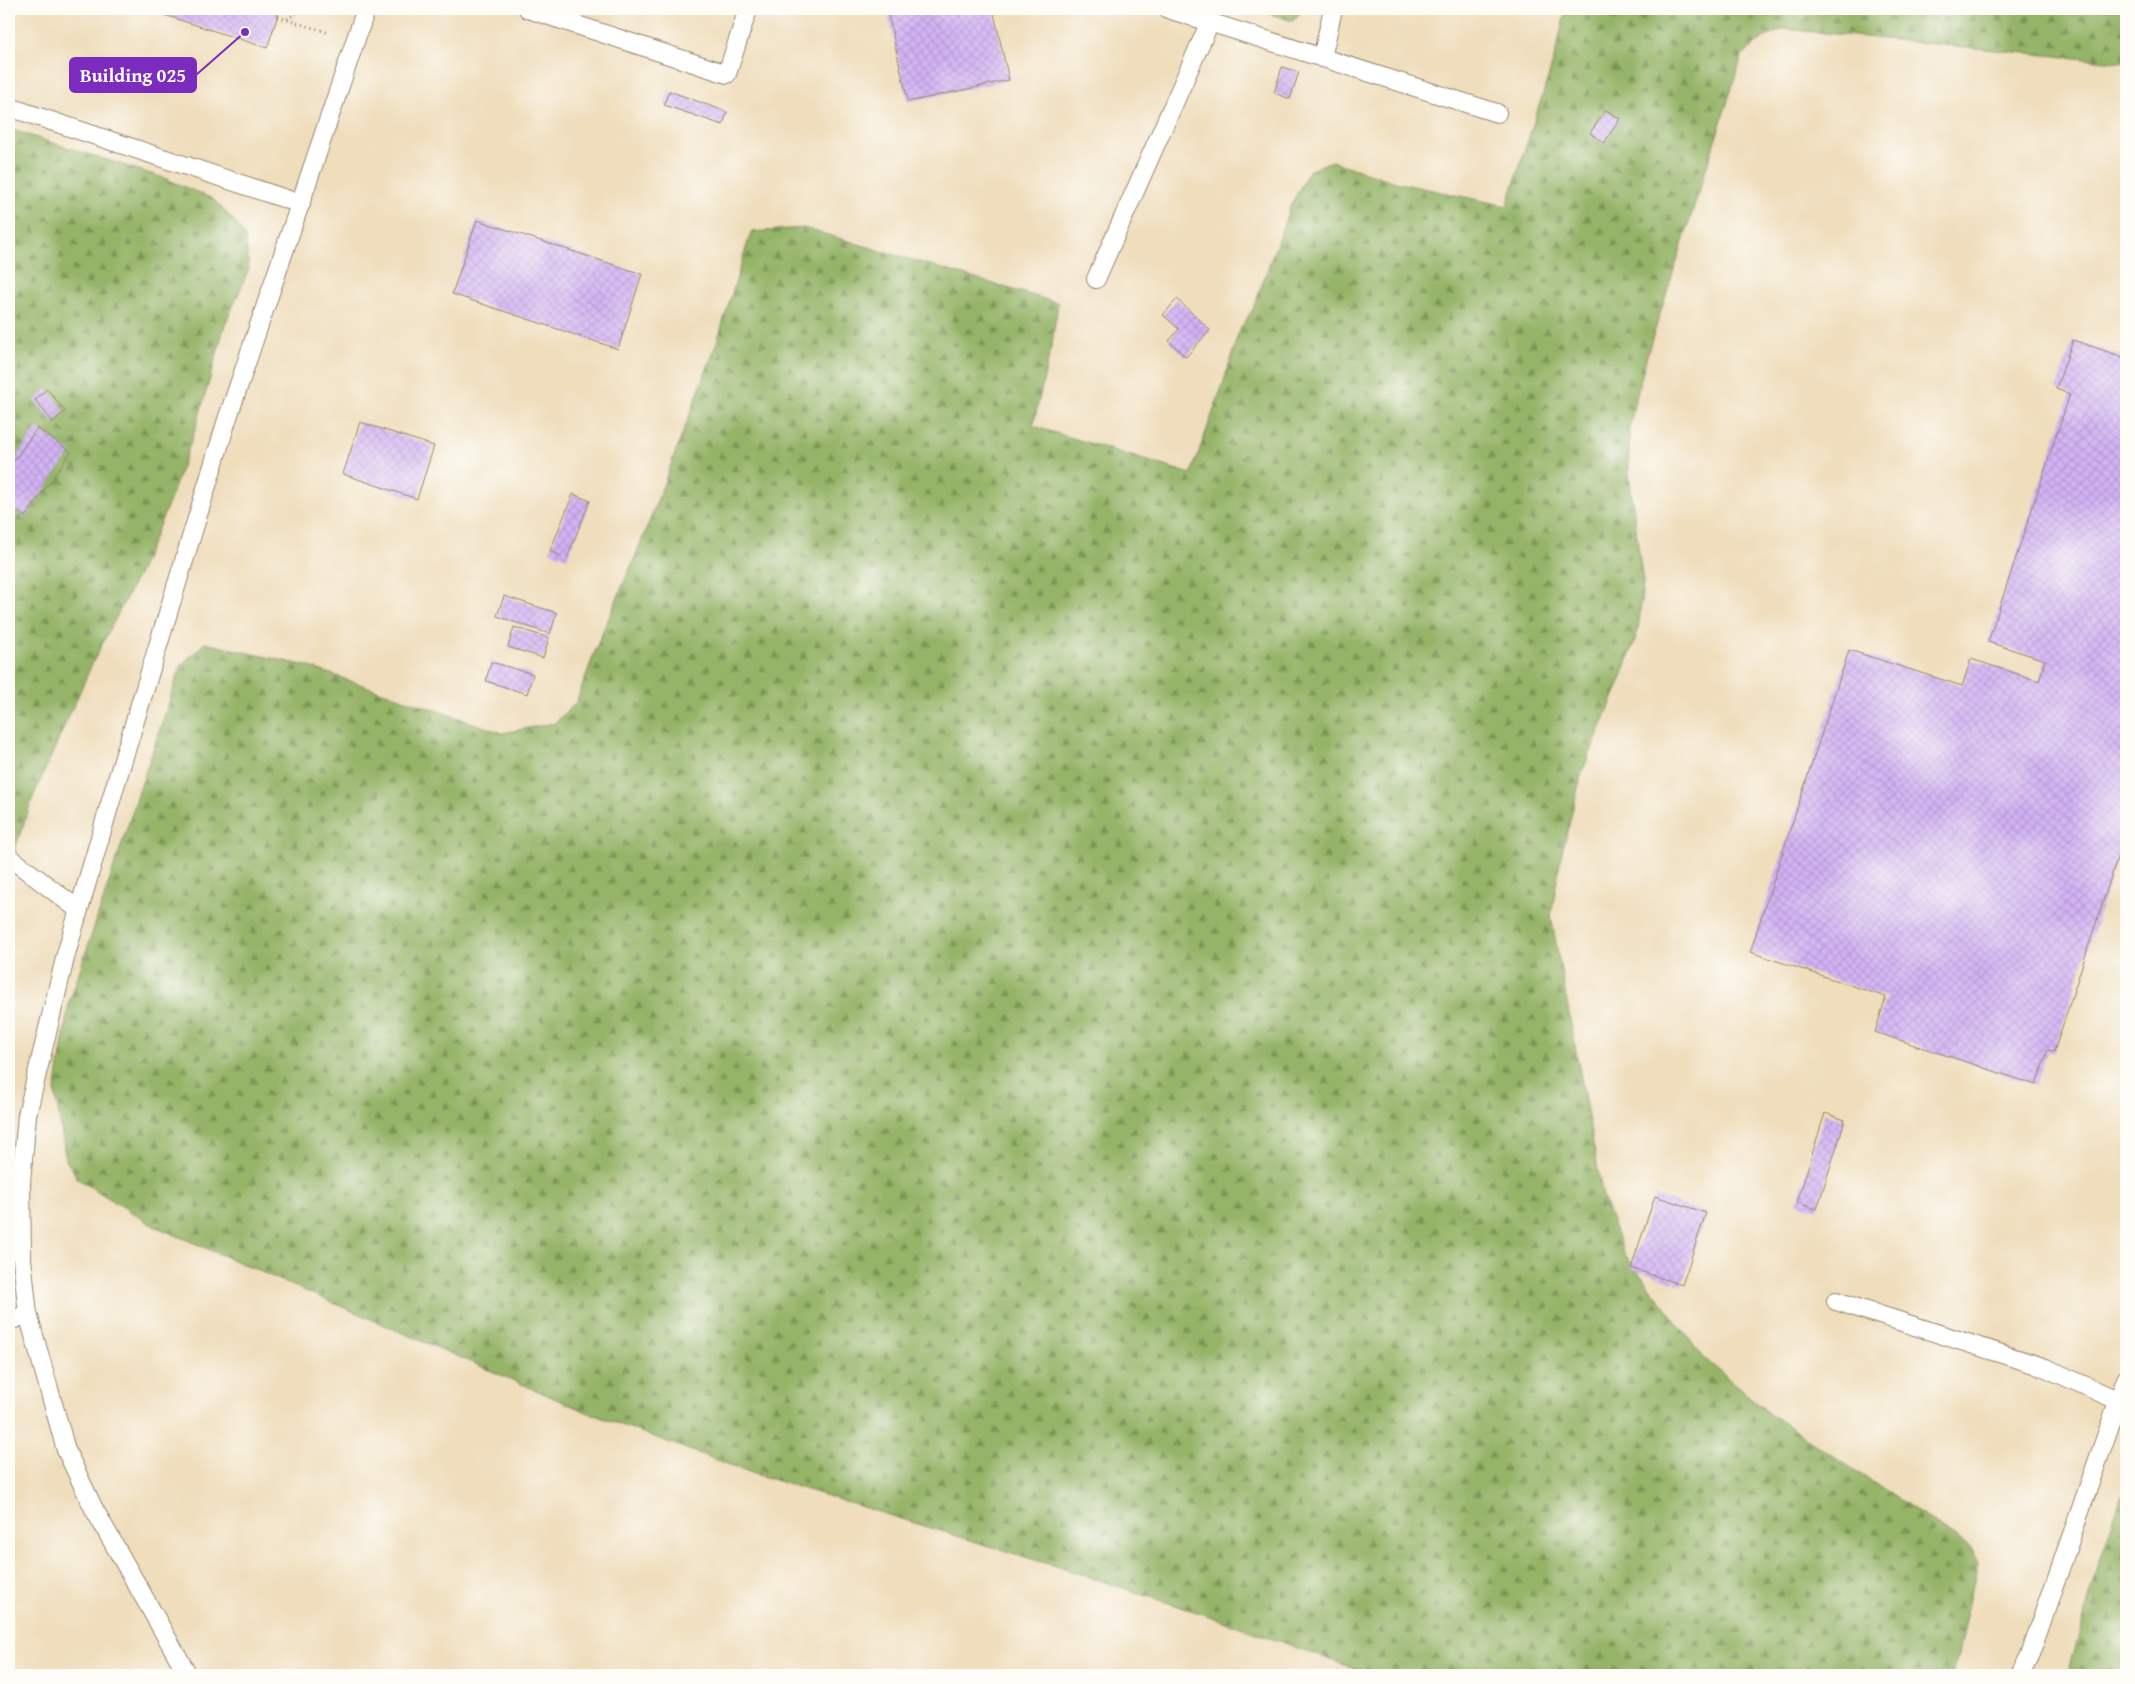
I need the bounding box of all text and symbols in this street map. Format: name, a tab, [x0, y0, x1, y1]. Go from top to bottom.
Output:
callout: Building 025	[70, 58, 196, 92]
text: Building 025	[80, 61, 186, 89]

